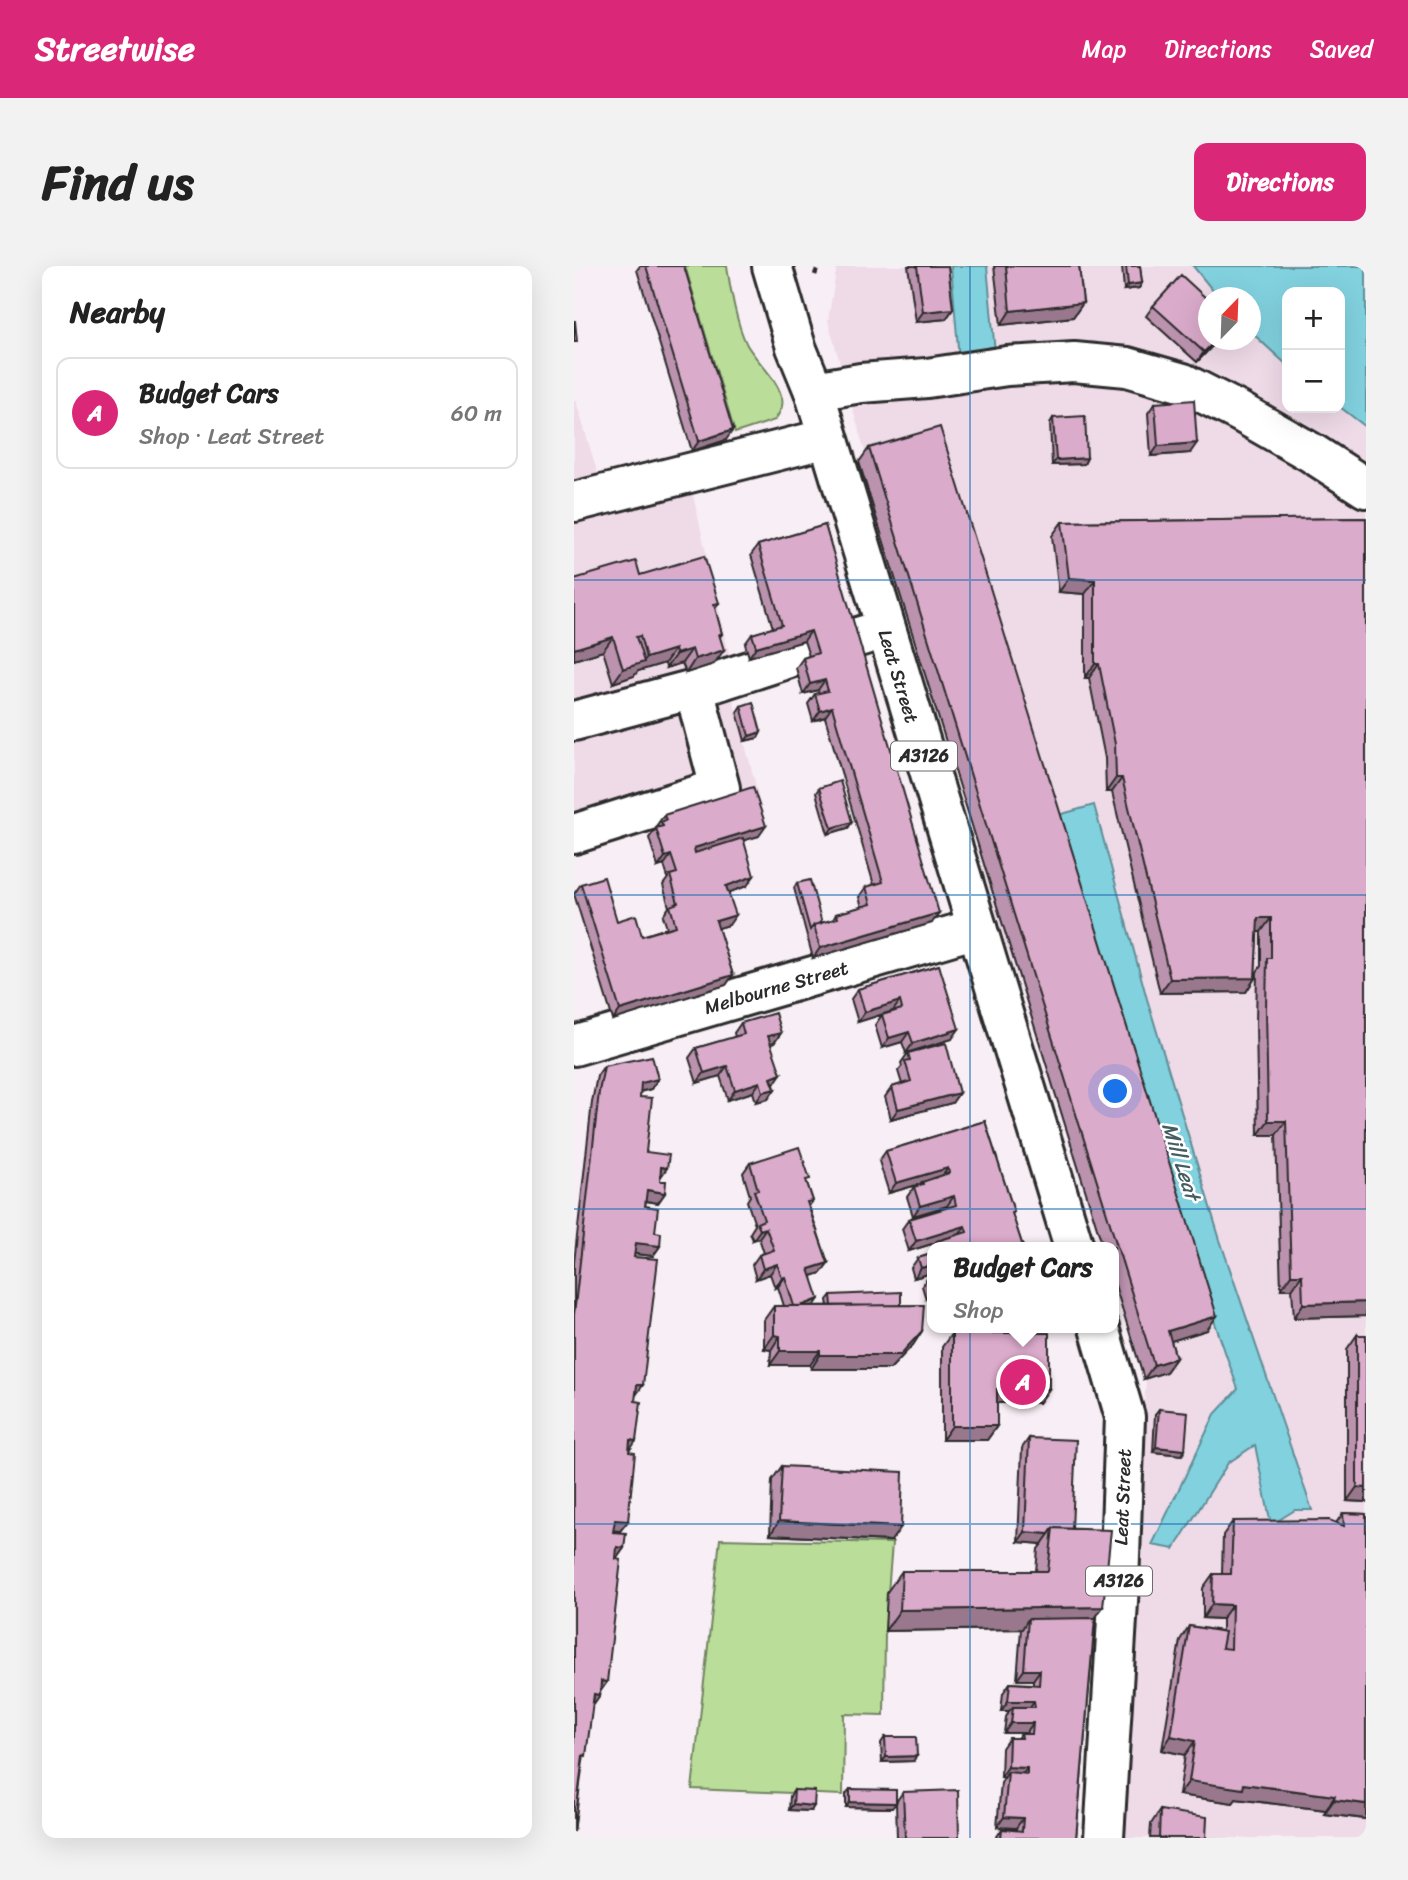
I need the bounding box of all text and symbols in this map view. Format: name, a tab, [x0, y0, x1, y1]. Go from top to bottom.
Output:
text: Streetwise	[35, 20, 195, 78]
text: Map	[1082, 28, 1126, 70]
text: Directions	[1164, 28, 1272, 70]
text: Saved	[1310, 28, 1373, 70]
text: Find us	[42, 139, 194, 226]
button: Directions	[1194, 143, 1366, 221]
text: Nearby	[70, 285, 165, 339]
north arrow	[1198, 287, 1261, 350]
map controls	[1282, 287, 1345, 413]
button: +	[1282, 287, 1345, 350]
button: −	[1282, 350, 1345, 413]
text: Budget Cars	[139, 370, 279, 416]
text: A	[87, 393, 103, 434]
text: 60 m	[451, 393, 502, 434]
text: Shop · Leat Street	[139, 416, 324, 457]
street label: Leat Street	[869, 625, 928, 727]
road number: A3126	[891, 742, 957, 770]
street label: Melbourne Street	[700, 951, 852, 1024]
your location	[1098, 1074, 1132, 1108]
water label: Mill Leat	[1151, 1117, 1213, 1208]
popup	[927, 1242, 1119, 1333]
text: Budget Cars	[953, 1244, 1093, 1290]
text: Shop	[953, 1290, 1003, 1331]
pin: A	[1000, 1356, 1046, 1408]
street label: Leat Street	[1104, 1448, 1141, 1546]
road number: A3126	[1086, 1566, 1152, 1596]

